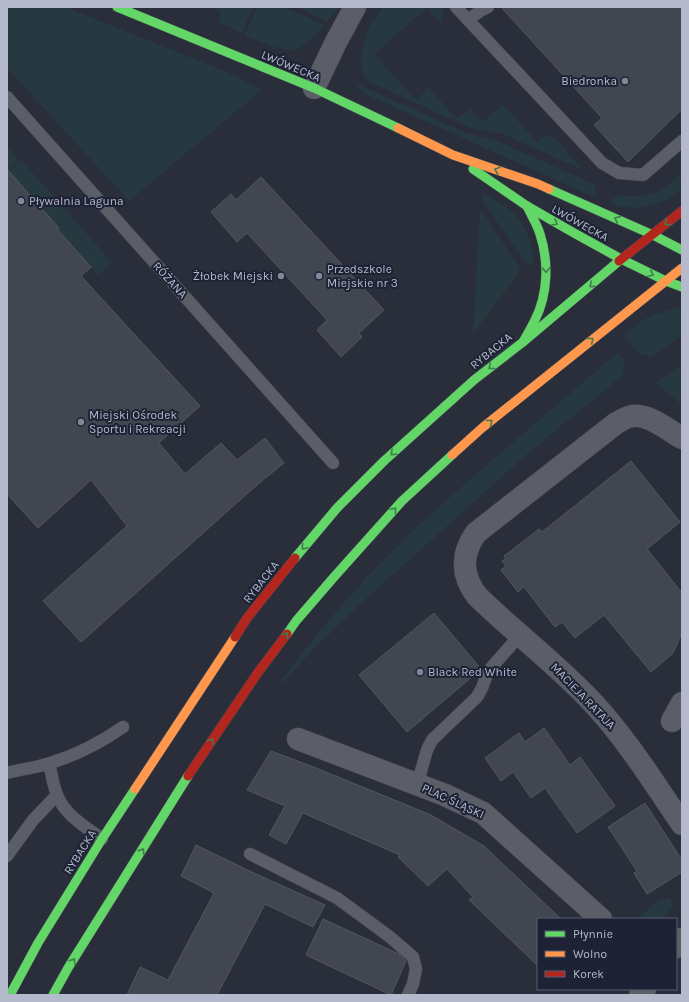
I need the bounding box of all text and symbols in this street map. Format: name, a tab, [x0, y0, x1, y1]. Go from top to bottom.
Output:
street label: LWÓWECKA	[259, 46, 323, 85]
place label: Biedronka	[561, 74, 617, 88]
marker: Biedronka	[620, 76, 630, 86]
one-way arrow	[494, 166, 501, 175]
place label: Pływalnia Laguna	[29, 194, 124, 208]
marker: Pływalnia Laguna	[16, 196, 26, 206]
street label: LWÓWECKA	[549, 201, 611, 244]
one-way arrow	[614, 216, 621, 224]
one-way arrow	[551, 218, 558, 225]
one-way arrow	[665, 219, 672, 226]
street label: RÓŻANA	[150, 258, 191, 301]
place label: Przedszkole Miejskie nr 3	[327, 262, 398, 290]
one-way arrow	[541, 267, 550, 273]
place label: Żłobek Miejski	[193, 269, 273, 283]
one-way arrow	[647, 269, 655, 277]
marker: Żłobek Miejski	[276, 271, 286, 281]
marker: Przedszkole Miejskie nr 3	[314, 271, 324, 281]
one-way arrow	[589, 280, 596, 287]
street label: RYBACKA	[467, 330, 515, 372]
one-way arrow	[587, 337, 594, 344]
one-way arrow	[488, 362, 495, 369]
place label: Miejski Ośrodek Sportu i Rekreacji	[89, 408, 186, 436]
marker: Miejski Ośrodek Sportu i Rekreacji	[76, 417, 86, 427]
one-way arrow	[485, 419, 493, 426]
one-way arrow	[390, 448, 398, 455]
one-way arrow	[390, 507, 397, 514]
one-way arrow	[302, 543, 309, 550]
street label: RYBACKA	[240, 558, 282, 606]
one-way arrow	[281, 632, 288, 639]
street label: MACIEJA RATAJA	[548, 660, 618, 732]
place label: Black Red White	[428, 665, 517, 679]
marker: Black Red White	[415, 667, 425, 677]
one-way arrow	[206, 738, 214, 745]
street label: PLAC ŚLĄSKI	[420, 780, 487, 822]
street label: RYBACKA	[61, 827, 99, 877]
one-way arrow	[137, 848, 144, 855]
legend	[537, 918, 677, 990]
text: Płynnie	[573, 927, 613, 941]
text: Wolno	[573, 947, 607, 961]
one-way arrow	[68, 958, 75, 965]
text: Korek	[573, 967, 604, 981]

